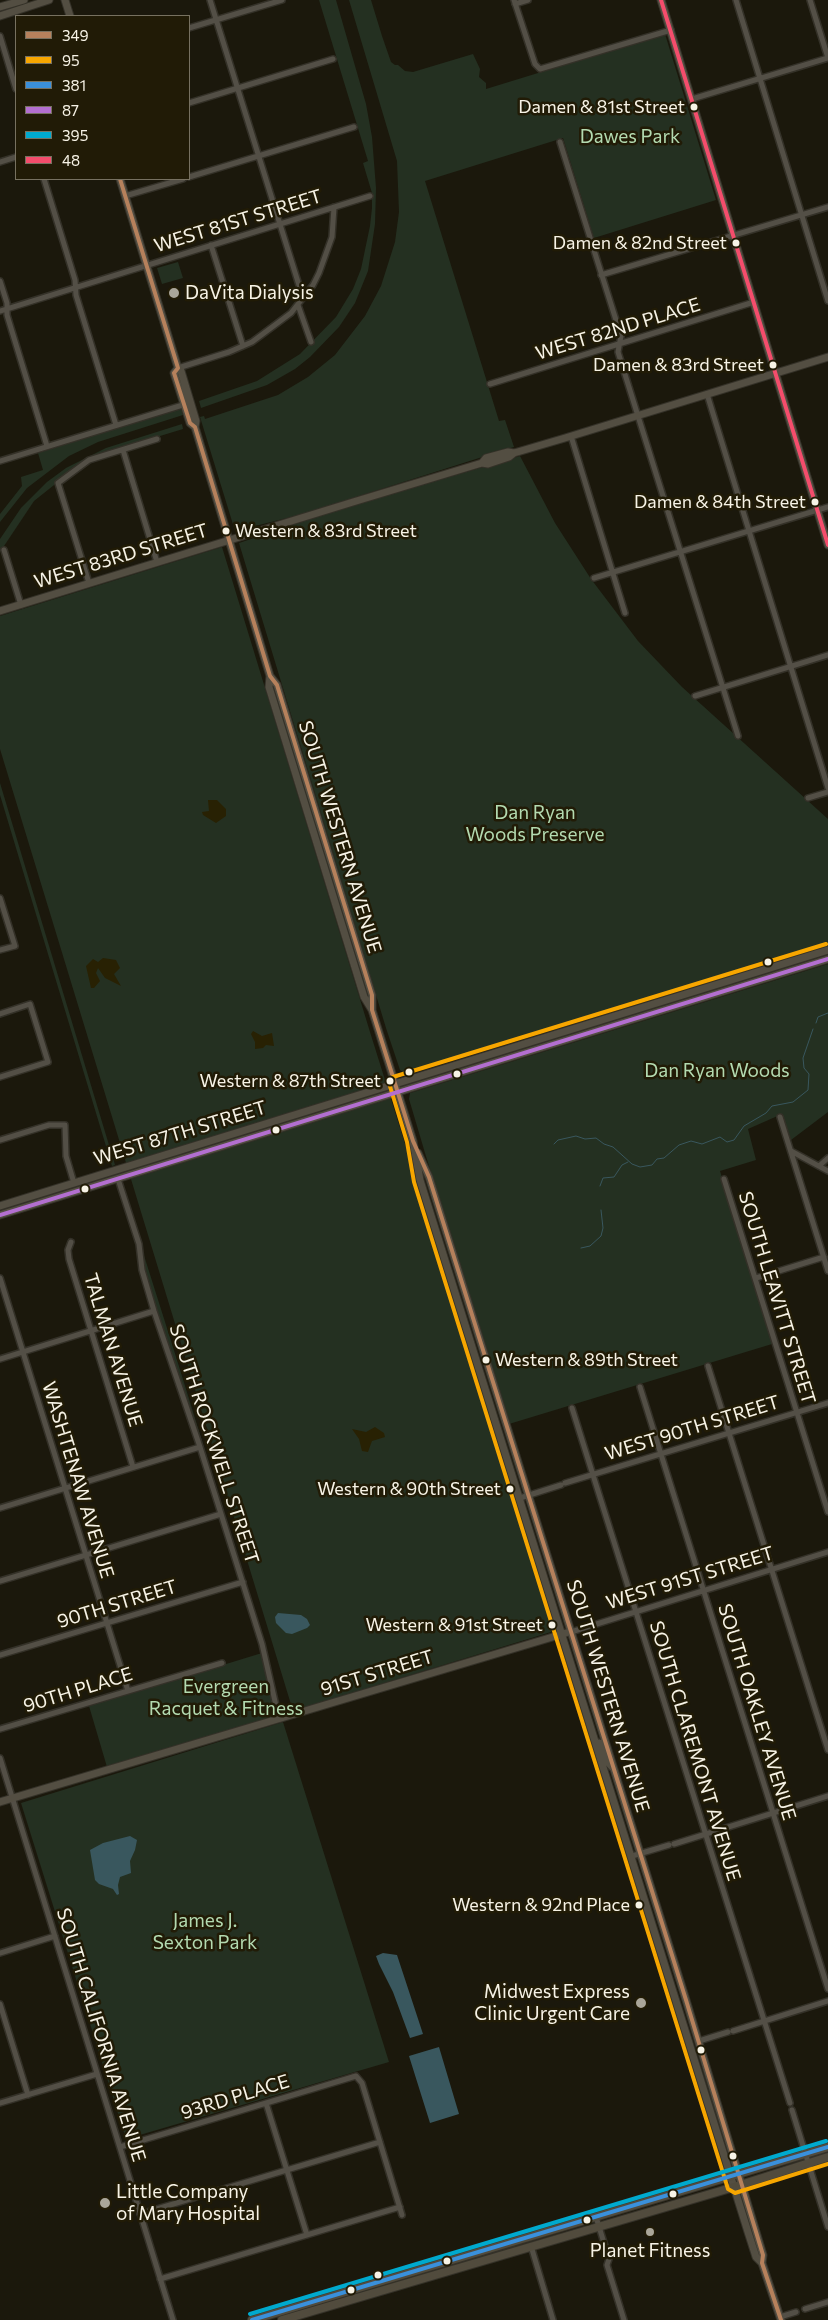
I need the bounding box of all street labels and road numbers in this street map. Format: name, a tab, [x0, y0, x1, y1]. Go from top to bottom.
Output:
street label: WEST 81ST STREET	[151, 185, 325, 257]
street label: WEST 82ND PLACE	[533, 293, 703, 365]
street label: WEST 83RD STREET	[31, 519, 211, 593]
street label: SOUTH WESTERN AVENUE	[294, 718, 386, 956]
street label: WEST 87TH STREET	[91, 1096, 269, 1170]
street label: SOUTH LEAVITT STREET	[734, 1189, 820, 1407]
street label: TALMAN AVENUE	[79, 1270, 147, 1430]
street label: SOUTH ROCKWELL STREET	[164, 1321, 264, 1567]
street label: WASHTENAW AVENUE	[37, 1379, 119, 1581]
street label: WEST 90TH STREET	[602, 1391, 782, 1465]
street label: WEST 91ST STREET	[603, 1542, 777, 1614]
street label: 90TH STREET	[54, 1575, 180, 1633]
street label: SOUTH WESTERN AVENUE	[562, 1577, 654, 1815]
street label: SOUTH OAKLEY AVENUE	[713, 1601, 801, 1823]
street label: SOUTH CLAREMONT AVENUE	[645, 1618, 745, 1884]
street label: 91ST STREET	[318, 1645, 436, 1701]
street label: 90TH PLACE	[21, 1663, 135, 1717]
street label: SOUTH CALIFORNIA AVENUE	[52, 1905, 150, 2165]
street label: 93RD PLACE	[178, 2070, 292, 2124]

